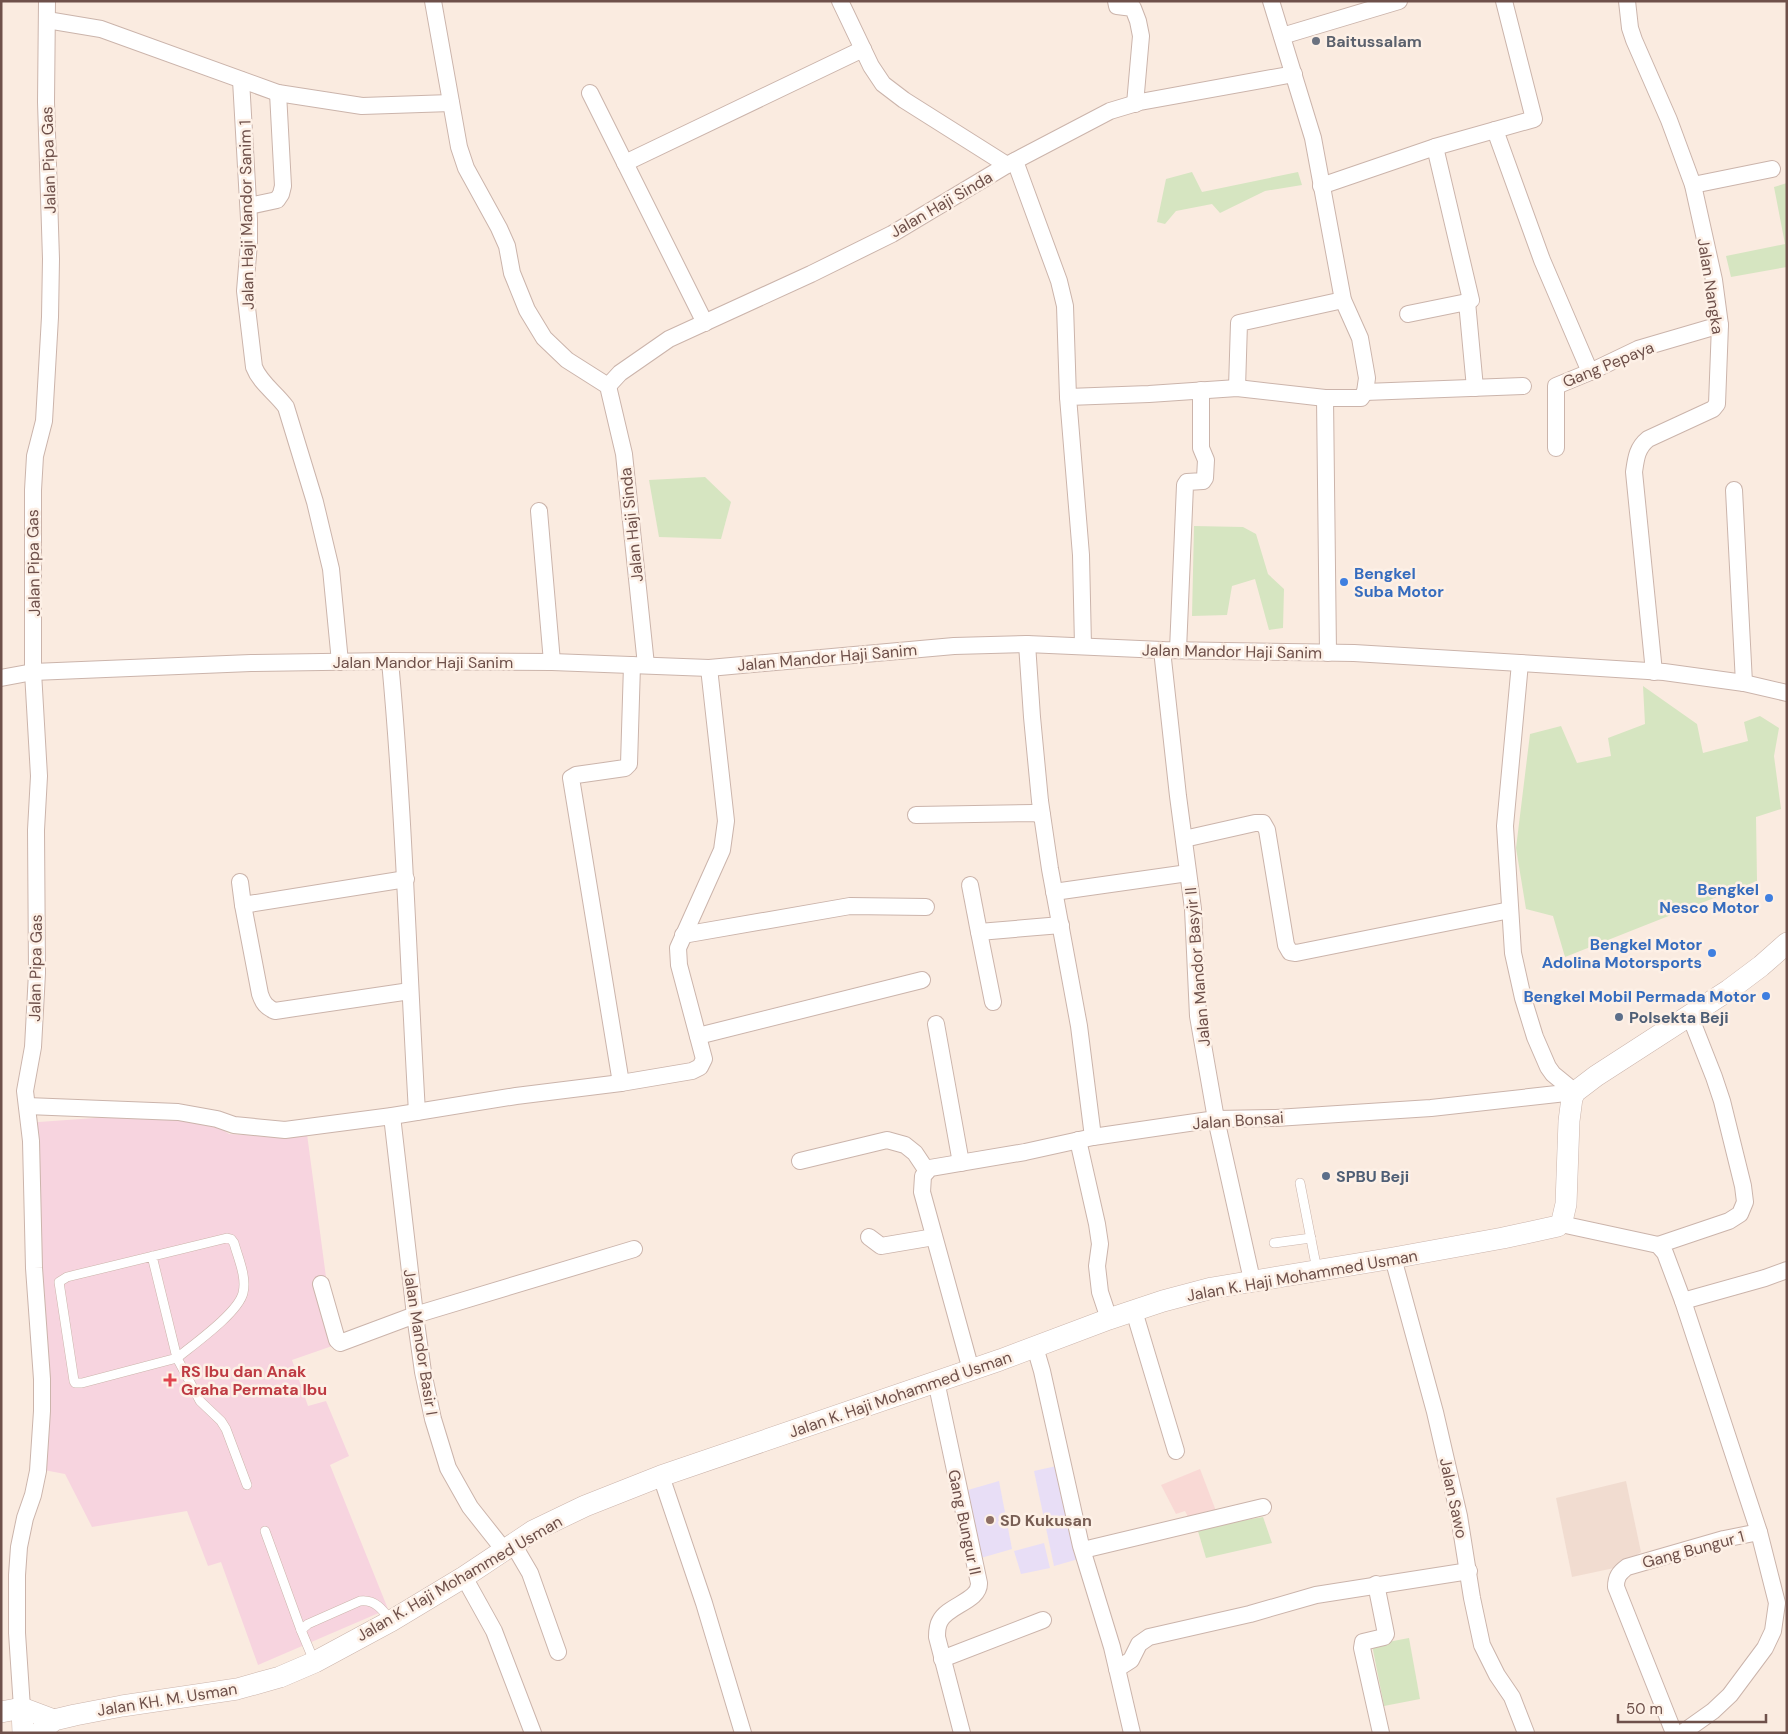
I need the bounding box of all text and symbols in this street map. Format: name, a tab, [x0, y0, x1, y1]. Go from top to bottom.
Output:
place label: Baitussalam	[1326, 31, 1422, 52]
marker: Baitussalam	[1310, 35, 1322, 47]
street label: Jalan Pipa Gas	[36, 106, 61, 214]
street label: Jalan Haji Mandor Sanim 1	[234, 120, 259, 310]
street label: Jalan Haji Sinda	[886, 167, 996, 242]
street label: Jalan Nangka	[1693, 237, 1728, 336]
street label: Gang Pepaya	[1559, 337, 1657, 392]
street label: Jalan Haji Sinda	[615, 467, 648, 583]
street label: Jalan Pipa Gas	[22, 509, 45, 617]
place label: Bengkel Suba Motor	[1354, 563, 1444, 602]
marker: Bengkel Suba Motor	[1338, 576, 1350, 588]
street label: Jalan Mandor Haji Sanim	[736, 639, 918, 676]
street label: Jalan Mandor Haji Sanim	[1142, 639, 1322, 664]
street label: Jalan Mandor Haji Sanim	[333, 652, 513, 673]
place label: Bengkel Nesco Motor	[1659, 879, 1759, 918]
street label: Jalan Mandor Basyir II	[1180, 886, 1215, 1048]
marker: Bengkel Nesco Motor	[1763, 892, 1775, 904]
street label: Jalan Pipa Gas	[24, 914, 47, 1022]
place label: Bengkel Motor Adolina Motorsports	[1542, 934, 1702, 973]
marker: Bengkel Motor Adolina Motorsports	[1706, 947, 1718, 959]
place label: Bengkel Mobil Permada Motor	[1523, 986, 1756, 1007]
marker: Bengkel Mobil Permada Motor	[1760, 990, 1772, 1002]
place label: Polsekta Beji	[1629, 1007, 1729, 1028]
marker: Polsekta Beji	[1613, 1011, 1625, 1023]
street label: Jalan Bonsai	[1192, 1107, 1284, 1134]
place label: SPBU Beji	[1336, 1166, 1409, 1187]
marker: SPBU Beji	[1320, 1170, 1332, 1182]
street label: Jalan K. Haji Mohammed Usman	[1185, 1245, 1419, 1306]
street label: Jalan Mandor Basir I	[399, 1268, 442, 1417]
street label: Jalan K. Haji Mohammed Usman	[786, 1346, 1014, 1443]
place label: RS Ibu dan Anak Graha Permata Ibu	[181, 1361, 327, 1400]
marker: RS Ibu dan Anak Graha Permata Ibu	[163, 1373, 177, 1387]
street label: Jalan Sawo	[1435, 1456, 1472, 1540]
street label: Gang Bungur II	[943, 1468, 986, 1577]
place label: SD Kukusan	[1000, 1510, 1092, 1531]
street label: Jalan K. Haji Mohammed Usman	[353, 1511, 566, 1646]
marker: SD Kukusan	[984, 1514, 996, 1526]
street label: Gang Bungur 1	[1640, 1526, 1746, 1573]
street label: Jalan KH. M. Usman	[95, 1678, 239, 1721]
scale bar	[1618, 1692, 1766, 1724]
text: 50 m	[1626, 1699, 1663, 1719]

